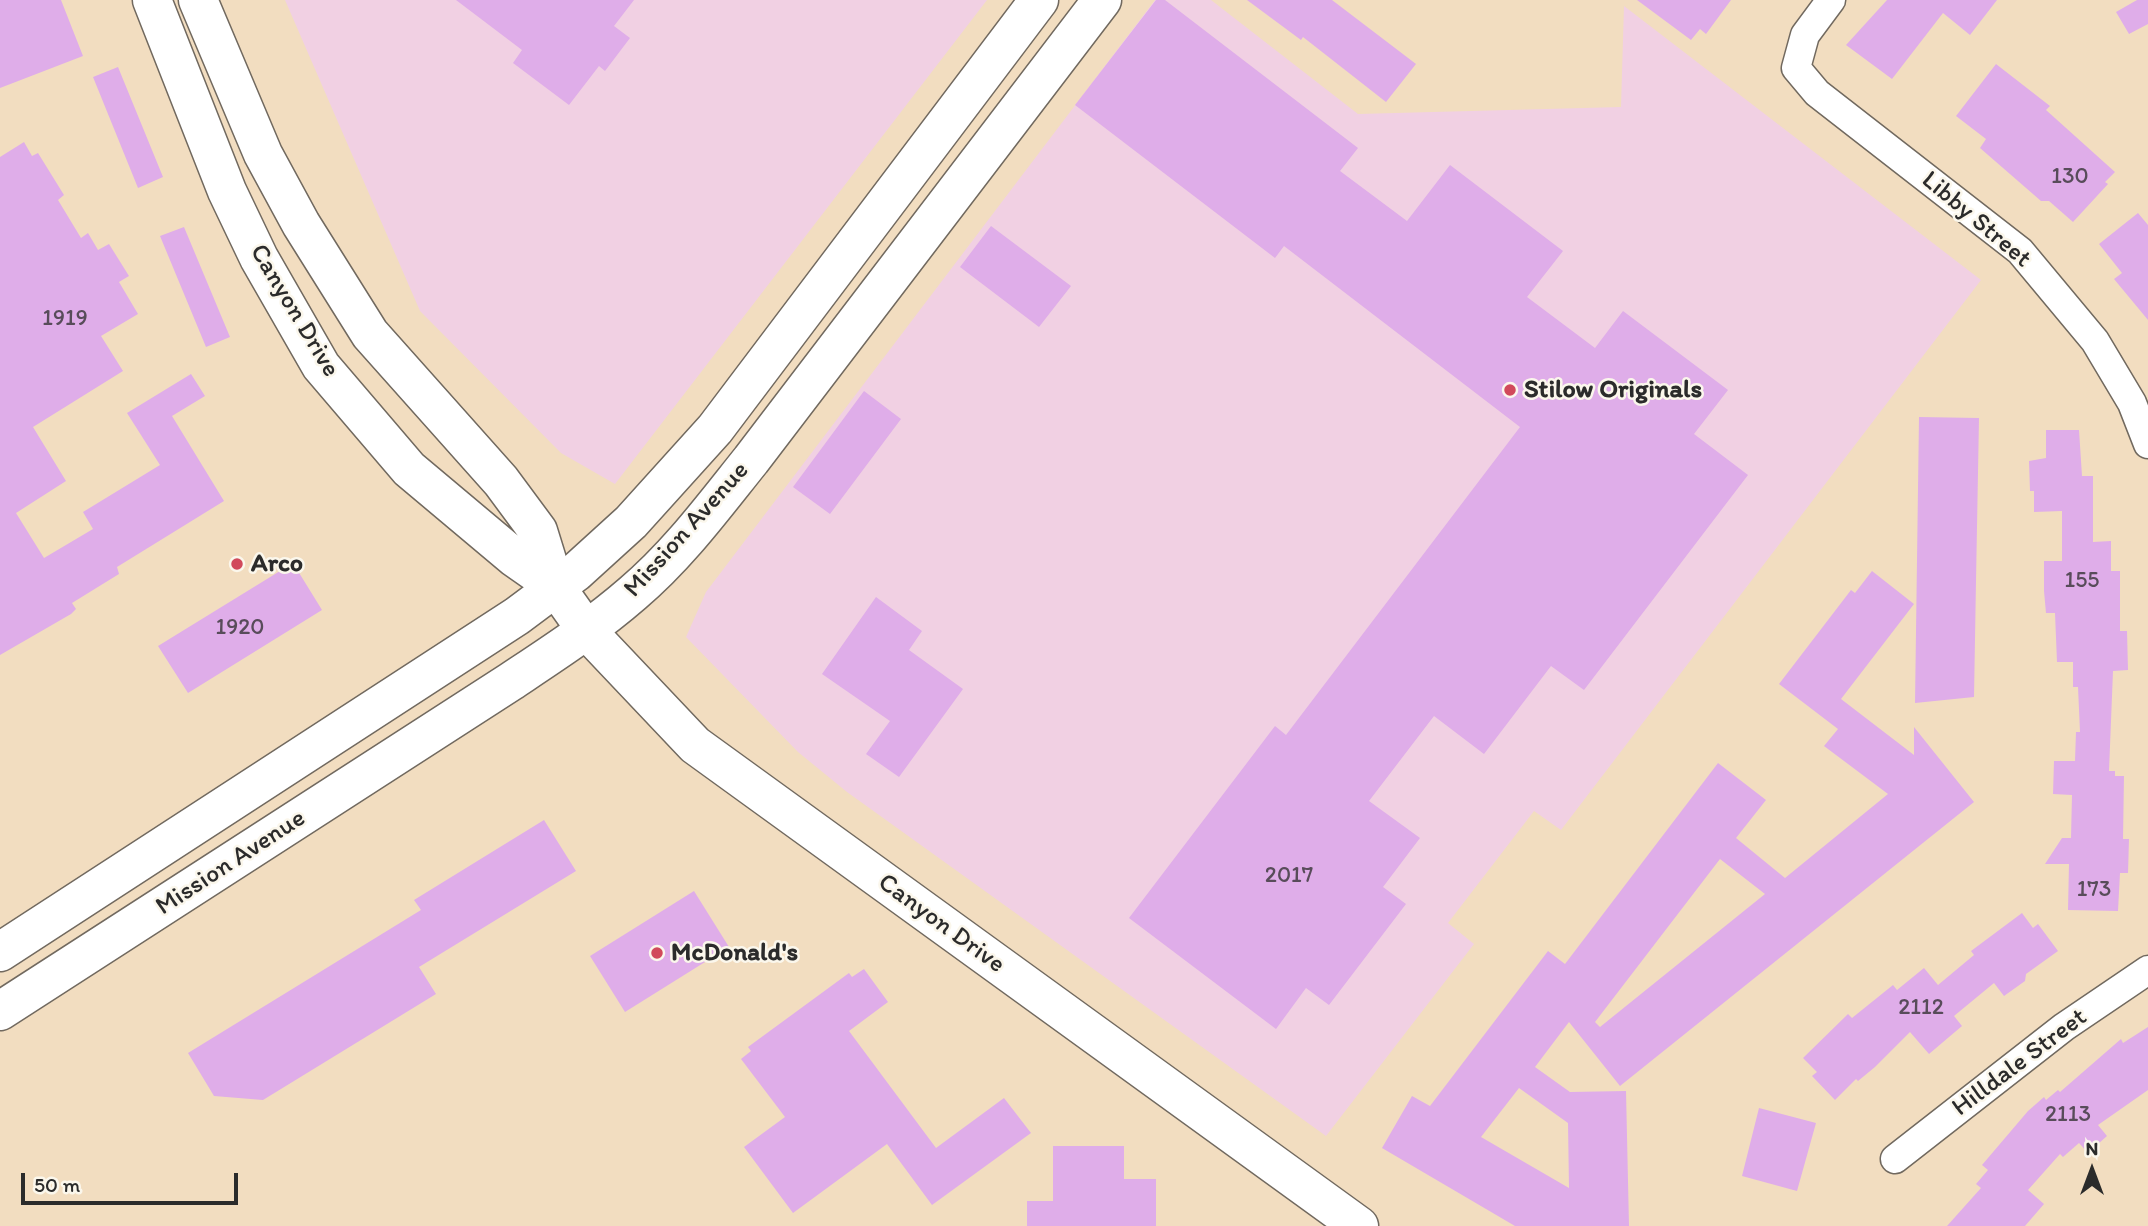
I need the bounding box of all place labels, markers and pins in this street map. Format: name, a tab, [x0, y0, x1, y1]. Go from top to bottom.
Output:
place label: Stilow Originals	[1524, 374, 1702, 406]
marker: Stilow Originals	[1502, 382, 1518, 398]
place label: Arco	[251, 548, 303, 580]
marker: Arco	[229, 556, 245, 572]
place label: McDonald's	[671, 937, 798, 969]
marker: McDonald's	[649, 945, 665, 961]

